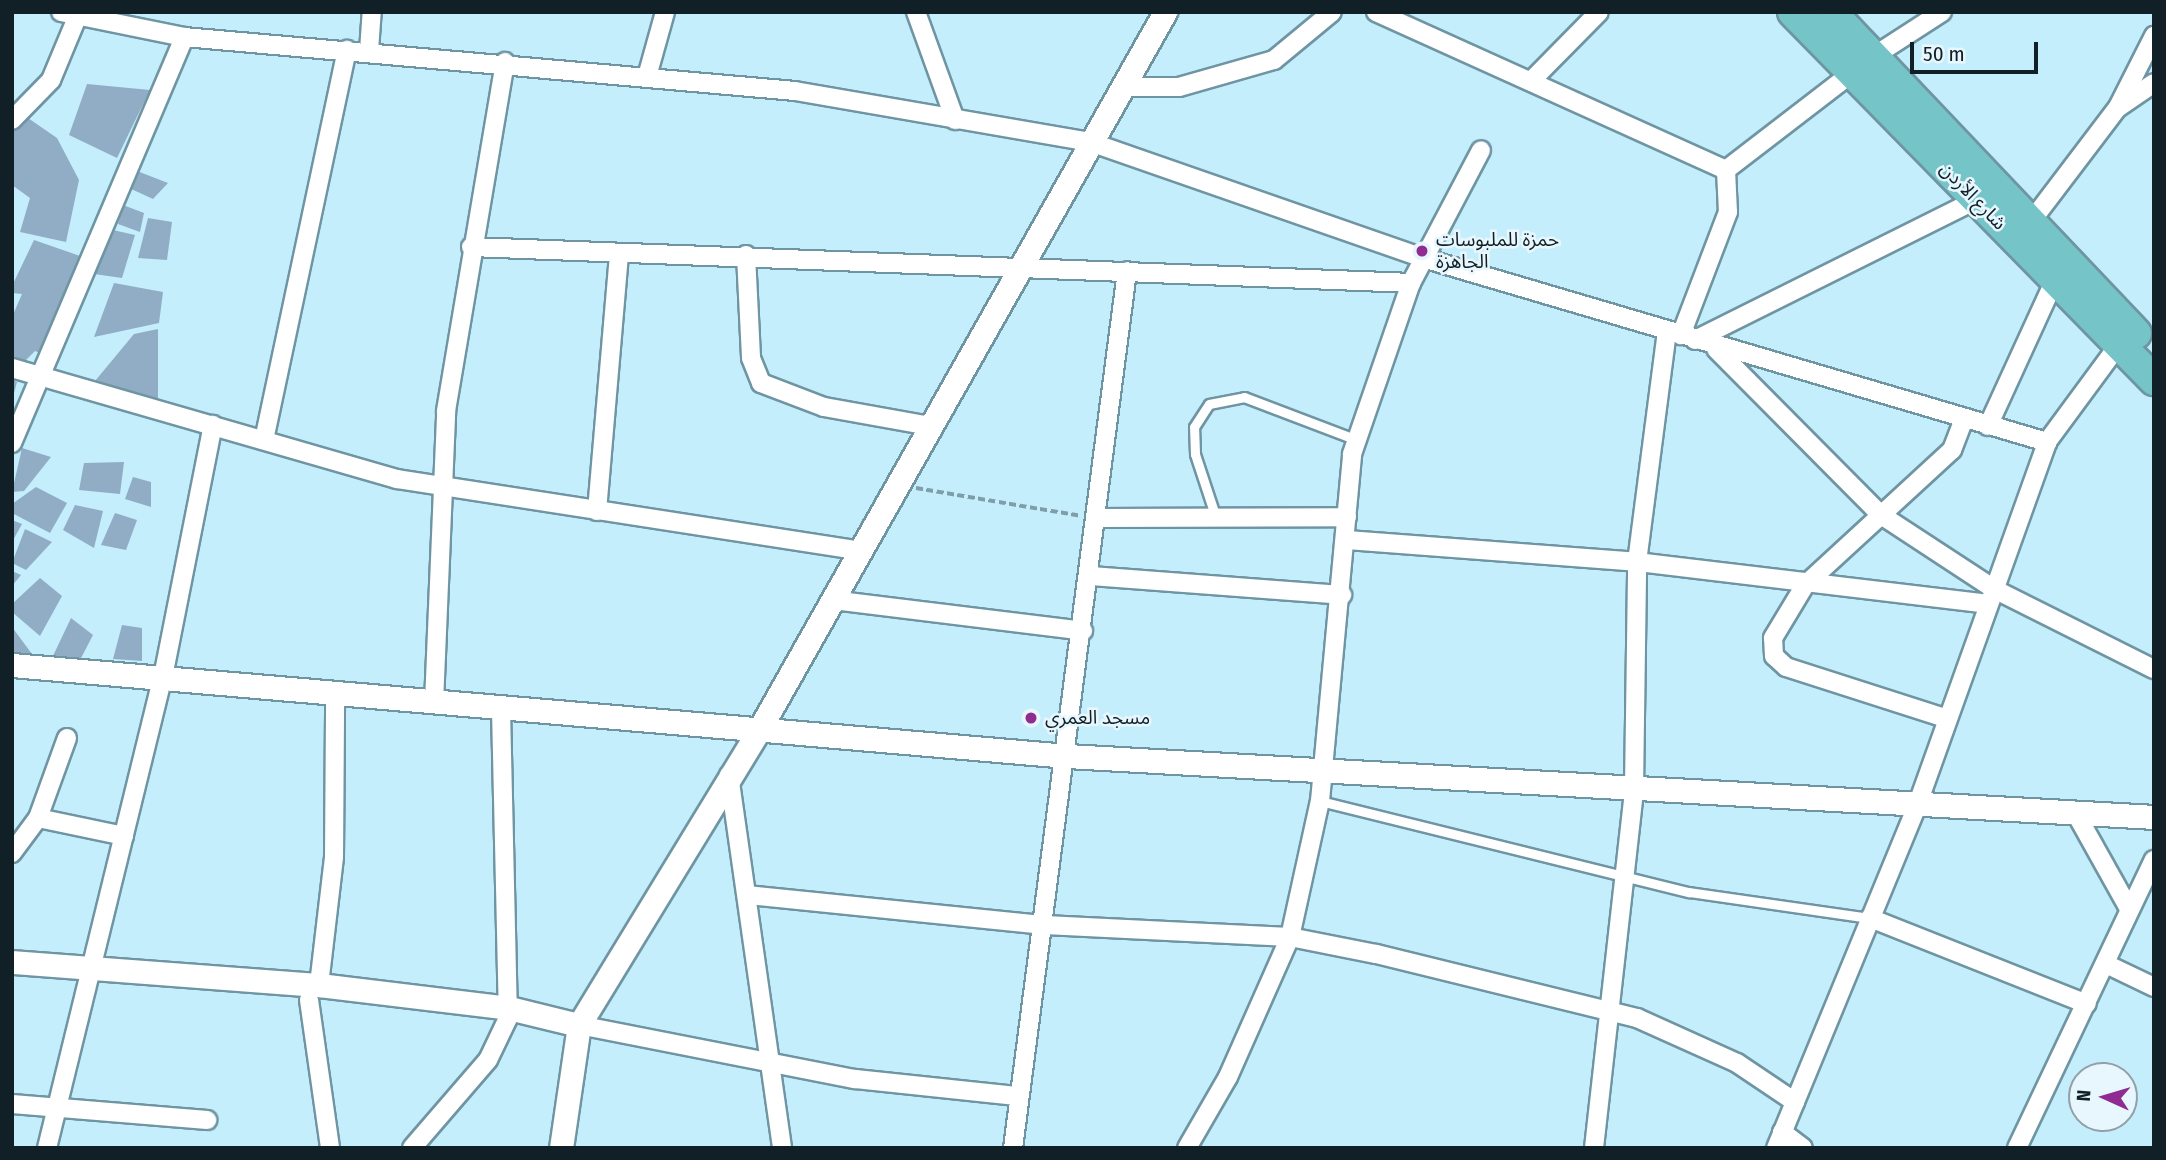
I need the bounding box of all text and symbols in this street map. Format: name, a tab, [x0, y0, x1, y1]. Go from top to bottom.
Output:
scale bar	[1914, 28, 2042, 72]
text: 50 m	[1923, 41, 1965, 67]
street label: شارع الأردن	[1935, 157, 2011, 235]
place label: حمزة للملبوسات الجاهزة	[1436, 229, 1559, 273]
marker: حمزة للملبوسات الجاهزة	[1414, 243, 1430, 259]
place label: مسجد العمري	[1045, 707, 1150, 729]
marker: مسجد العمري	[1023, 710, 1039, 726]
north arrow	[2068, 1062, 2138, 1132]
text: N	[2072, 1089, 2095, 1102]

